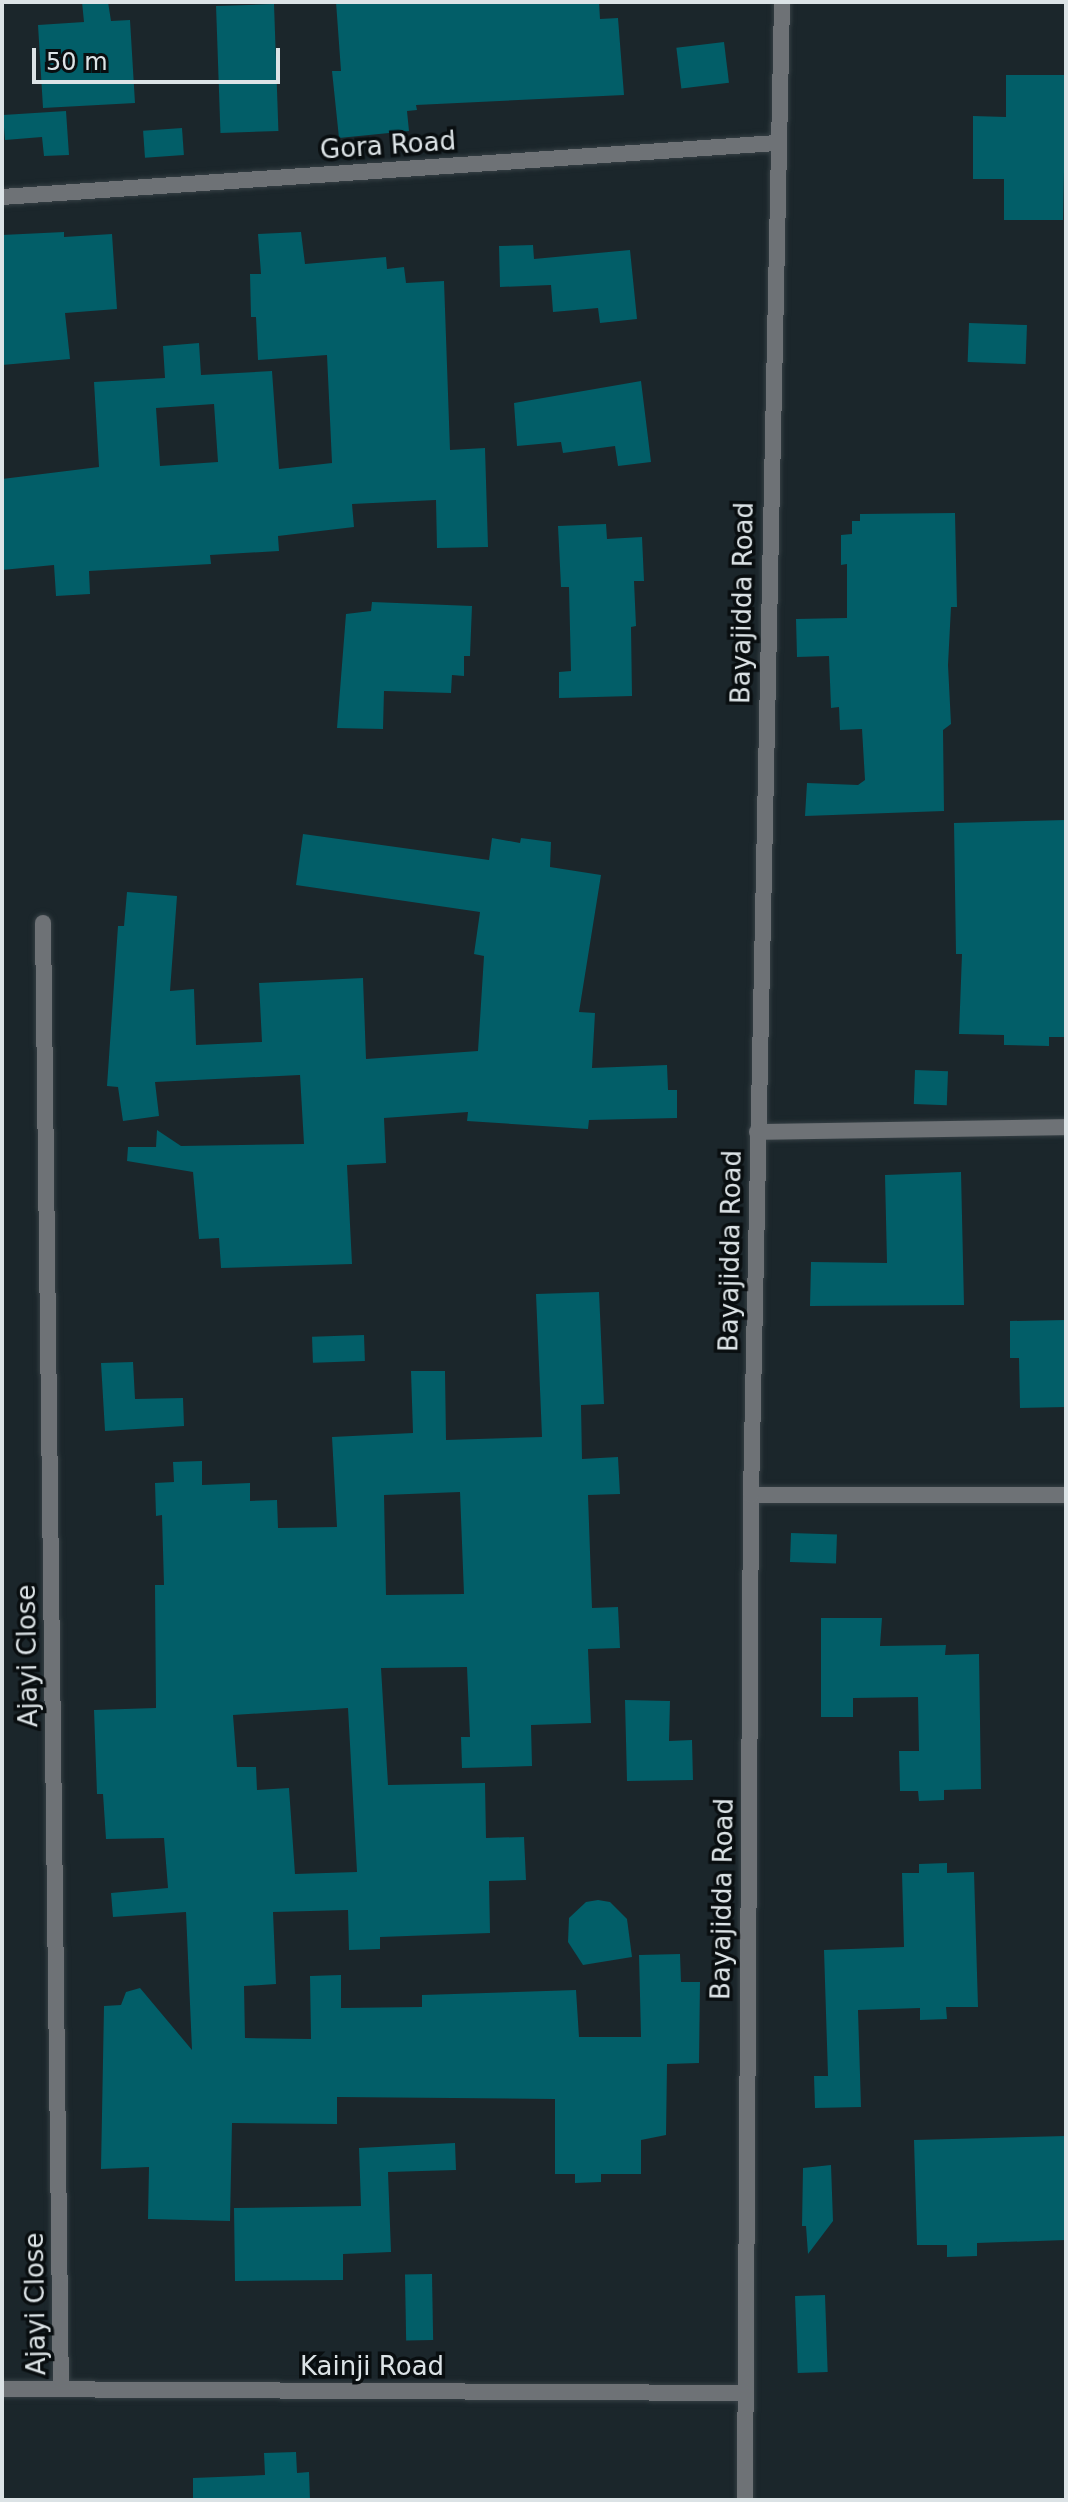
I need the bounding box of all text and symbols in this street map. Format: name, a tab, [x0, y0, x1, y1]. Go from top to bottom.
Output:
scale bar	[36, 32, 284, 82]
text: 50 m	[46, 48, 108, 76]
street label: Gora Road	[319, 126, 457, 166]
street label: Bayajidda Road	[726, 502, 760, 704]
street label: Bayajidda Road	[714, 1150, 748, 1352]
street label: Ajayi Close	[11, 1584, 45, 1728]
street label: Bayajidda Road	[706, 1798, 740, 2000]
street label: Ajayi Close	[19, 2232, 53, 2376]
street label: Kainji Road	[300, 2351, 444, 2383]

